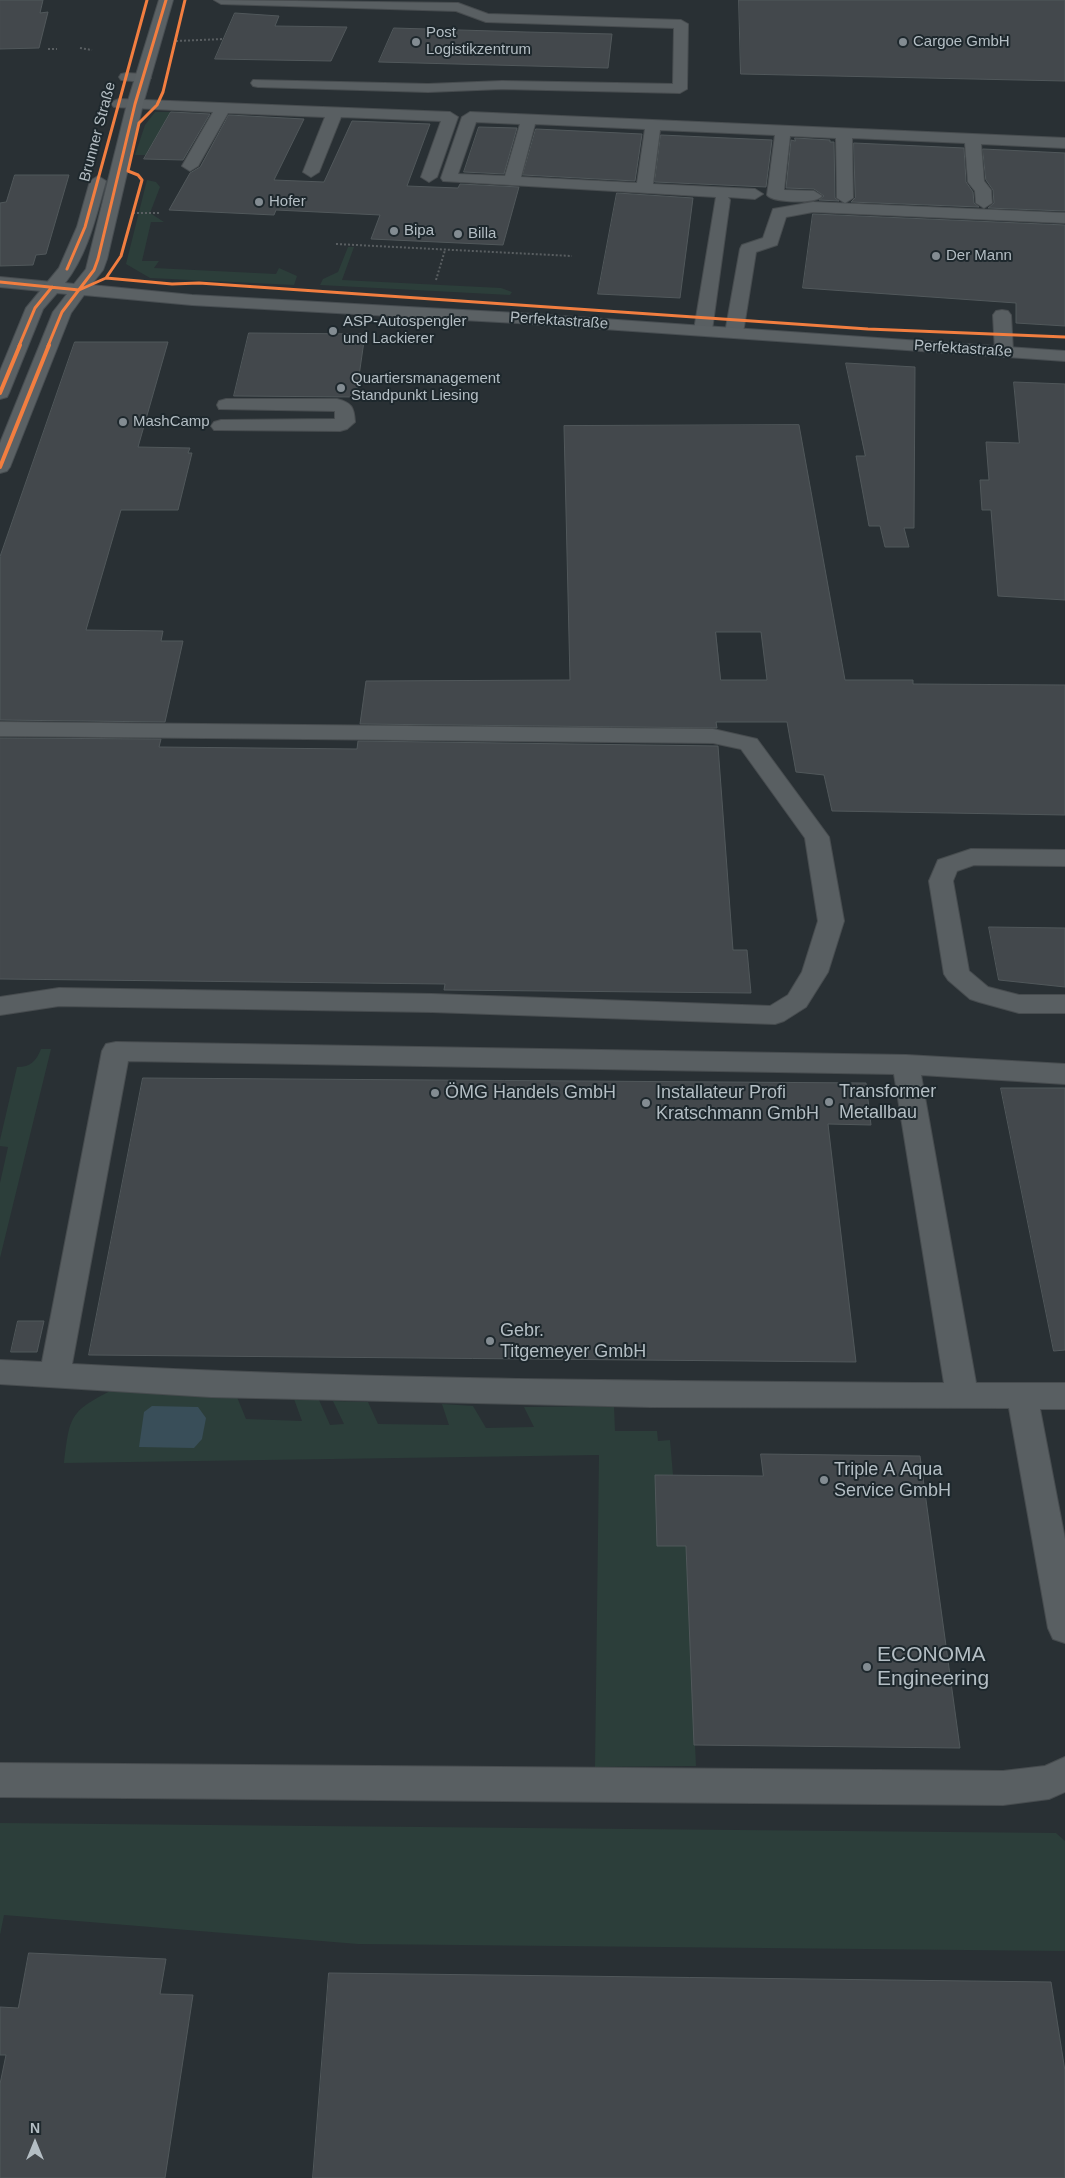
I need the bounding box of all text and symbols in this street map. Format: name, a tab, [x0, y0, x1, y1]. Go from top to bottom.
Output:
place label: Post Logistikzentrum	[426, 24, 531, 59]
place label: Cargoe GmbH	[913, 33, 1010, 51]
marker: Post Logistikzentrum	[410, 36, 422, 48]
marker: Cargoe GmbH	[897, 36, 909, 48]
street label: Brunner Straße	[76, 80, 120, 184]
place label: Hofer	[269, 193, 306, 211]
marker: Hofer	[253, 196, 265, 208]
place label: Bipa	[404, 222, 434, 240]
marker: Bipa	[388, 225, 400, 237]
place label: Billa	[468, 225, 496, 243]
marker: Billa	[452, 228, 464, 240]
place label: Der Mann	[946, 247, 1012, 265]
marker: Der Mann	[930, 250, 942, 262]
street label: Perfektastraße	[509, 309, 609, 333]
place label: ASP-Autospengler und Lackierer	[343, 313, 466, 348]
marker: ASP-Autospengler und Lackierer	[327, 325, 339, 337]
street label: Perfektastraße	[913, 337, 1013, 361]
place label: Quartiersmanagement Standpunkt Liesing	[351, 370, 500, 405]
marker: Quartiersmanagement Standpunkt Liesing	[335, 382, 347, 394]
place label: MashCamp	[133, 413, 210, 431]
marker: MashCamp	[117, 416, 129, 428]
place label: Transformer Metallbau	[839, 1081, 936, 1124]
place label: ÖMG Handels GmbH	[445, 1082, 616, 1104]
place label: Installateur Profi Kratschmann GmbH	[656, 1082, 819, 1124]
marker: ÖMG Handels GmbH	[429, 1087, 441, 1099]
marker: Transformer Metallbau	[823, 1096, 835, 1108]
marker: Installateur Profi Kratschmann GmbH	[640, 1097, 652, 1109]
place label: Gebr. Titgemeyer GmbH	[500, 1320, 646, 1362]
marker: Gebr. Titgemeyer GmbH	[484, 1335, 496, 1347]
place label: Triple A Aqua Service GmbH	[834, 1459, 951, 1502]
marker: Triple A Aqua Service GmbH	[818, 1474, 830, 1486]
place label: ECONOMA Engineering	[877, 1642, 989, 1692]
marker: ECONOMA Engineering	[861, 1661, 873, 1673]
north arrow	[10, 2118, 60, 2168]
text: N	[30, 2120, 40, 2136]

